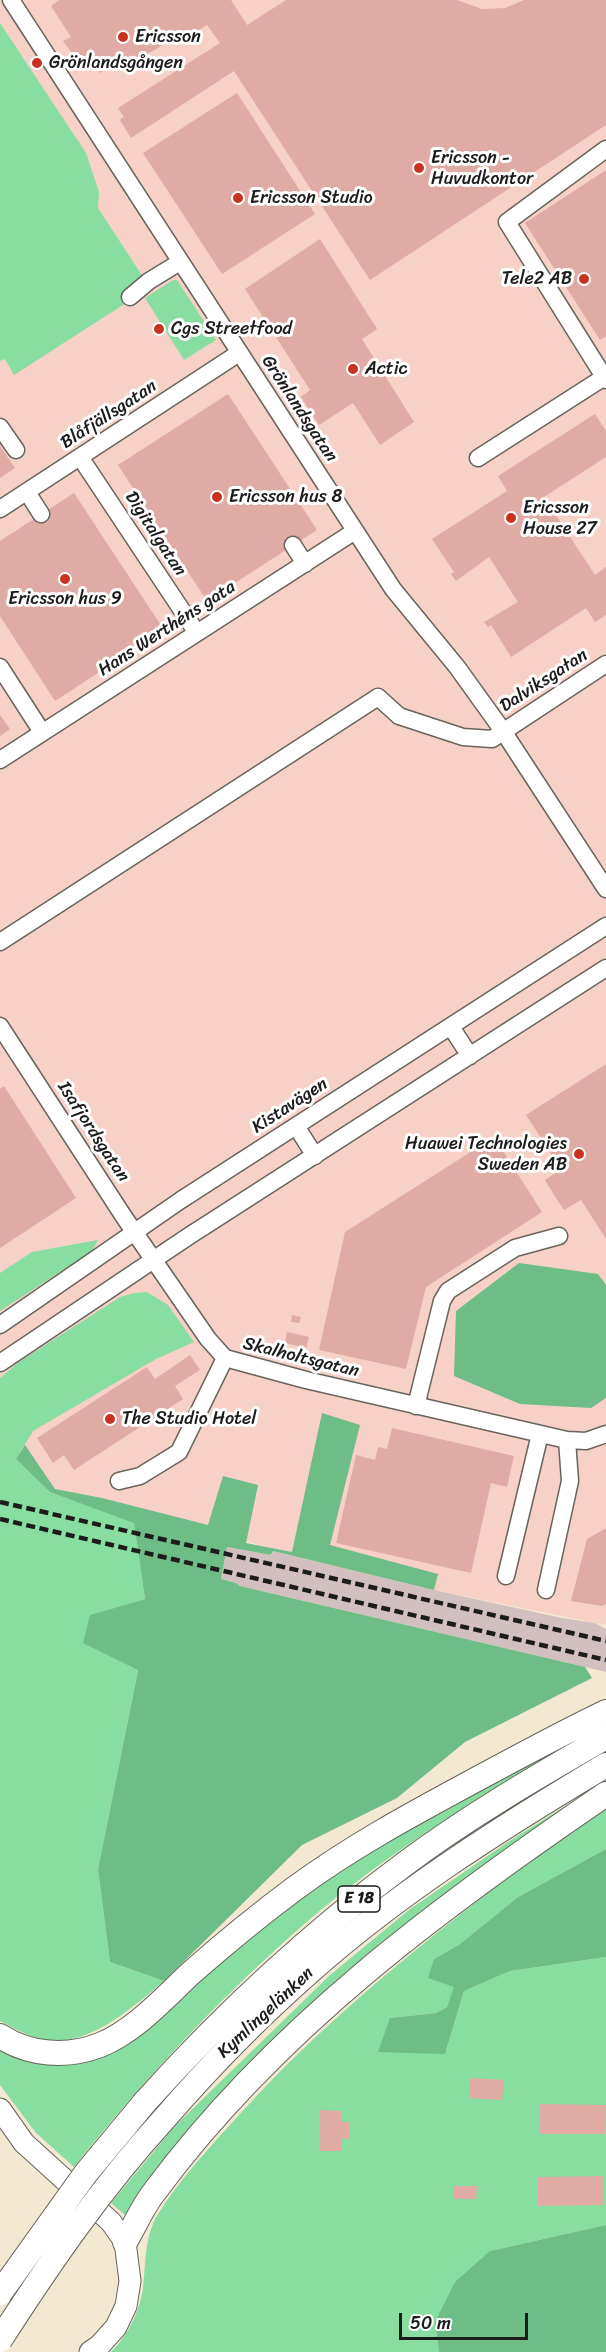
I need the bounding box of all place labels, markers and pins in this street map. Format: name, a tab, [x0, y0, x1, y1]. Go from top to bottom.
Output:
place label: Ericsson	[135, 26, 201, 48]
marker: Ericsson	[116, 30, 130, 44]
place label: Grönlandsgången	[49, 52, 183, 74]
marker: Grönlandsgången	[30, 56, 44, 70]
place label: Ericsson - Huvudkontor	[431, 147, 533, 190]
marker: Ericsson - Huvudkontor	[412, 161, 426, 175]
place label: Ericsson Studio	[250, 187, 373, 209]
marker: Ericsson Studio	[231, 191, 245, 205]
place label: Tele2 AB	[502, 268, 572, 290]
marker: Tele2 AB	[577, 272, 591, 286]
place label: Cgs Streetfood	[171, 318, 292, 340]
marker: Cgs Streetfood	[152, 322, 166, 336]
place label: Actic	[365, 358, 408, 380]
marker: Actic	[346, 362, 360, 376]
place label: Ericsson hus 8	[229, 486, 342, 508]
marker: Ericsson hus 8	[210, 490, 224, 504]
place label: Ericsson House 27	[523, 497, 597, 540]
marker: Ericsson House 27	[504, 511, 518, 525]
marker: Ericsson hus 9	[58, 572, 72, 586]
place label: Ericsson hus 9	[8, 588, 122, 610]
place label: Huawei Technologies Sweden AB	[405, 1133, 567, 1176]
marker: Huawei Technologies Sweden AB	[572, 1147, 586, 1161]
place label: The Studio Hotel	[122, 1408, 256, 1430]
marker: The Studio Hotel	[103, 1412, 117, 1426]

